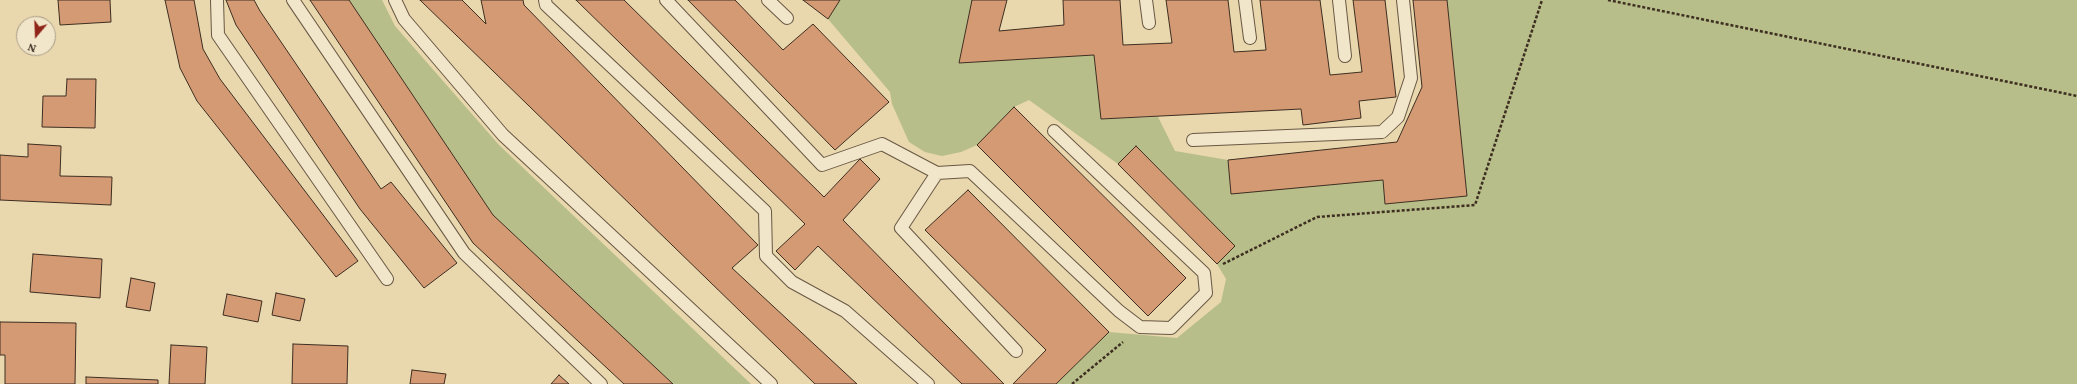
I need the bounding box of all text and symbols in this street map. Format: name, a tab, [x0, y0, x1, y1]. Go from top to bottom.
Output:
north arrow	[16, 16, 56, 56]
text: N	[26, 38, 38, 55]

